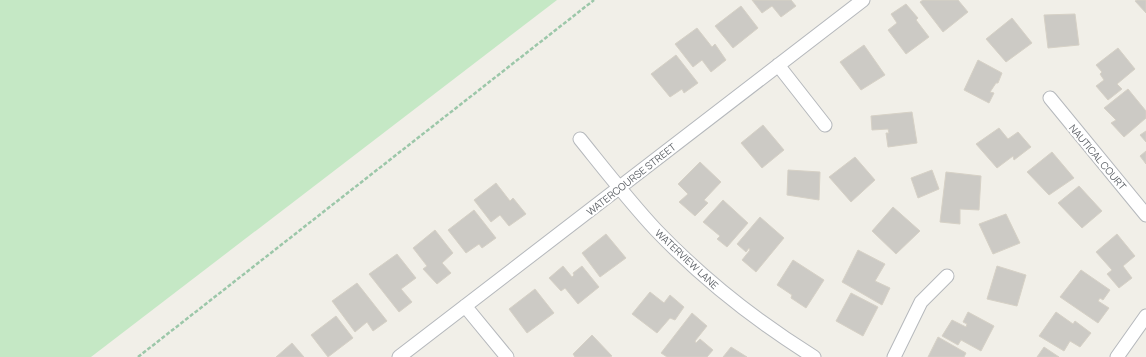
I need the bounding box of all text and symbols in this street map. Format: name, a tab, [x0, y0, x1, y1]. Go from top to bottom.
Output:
street label: NAUTICAL COURT	[1066, 121, 1130, 193]
street label: WATERCOURSE STREET	[583, 140, 679, 218]
street label: WATERVIEW LANE	[652, 226, 722, 292]

